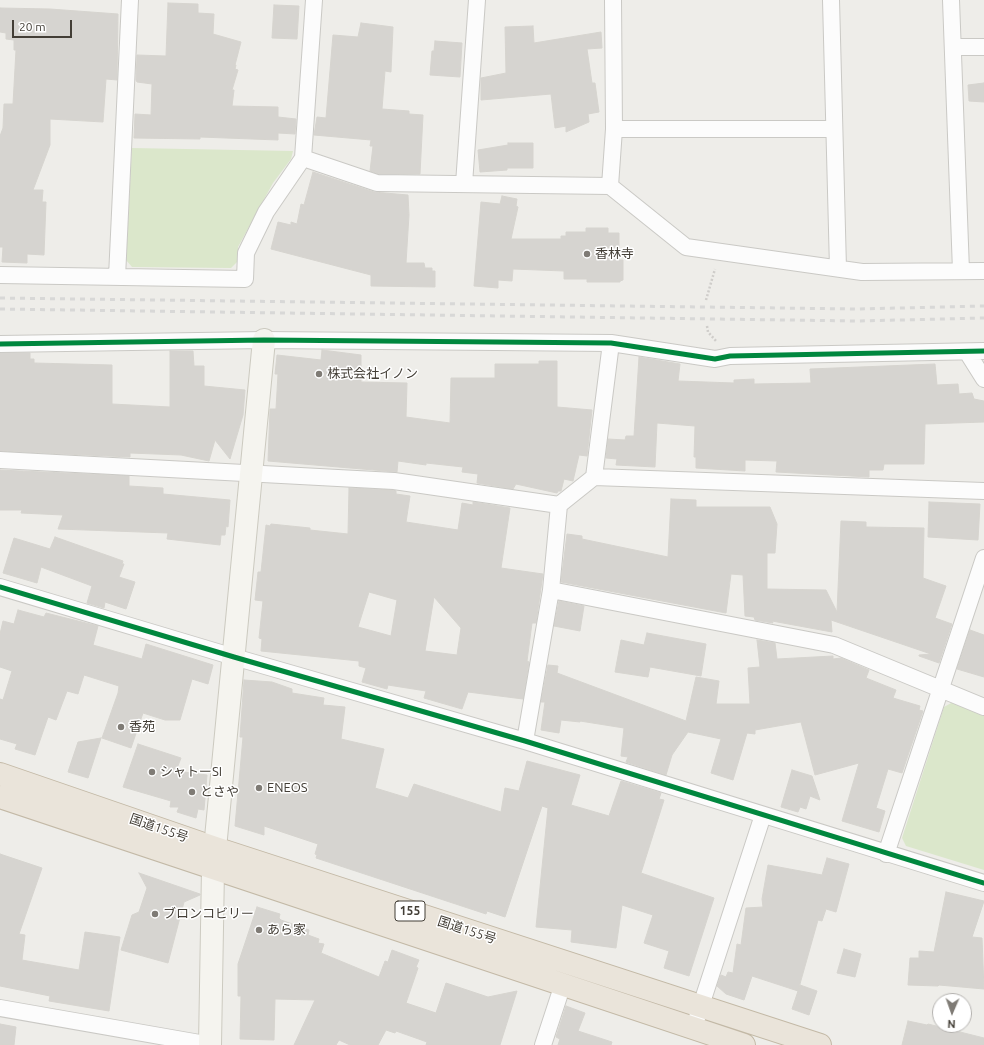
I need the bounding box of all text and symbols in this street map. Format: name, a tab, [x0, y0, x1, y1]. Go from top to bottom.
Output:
scale bar	[14, 12, 74, 38]
text: 20 m	[19, 20, 46, 33]
place label: 香林寺	[595, 246, 634, 262]
marker: 香林寺	[582, 249, 592, 259]
place label: 株式会社イノン	[327, 366, 418, 382]
marker: 株式会社イノン	[314, 369, 324, 379]
place label: 香苑	[129, 719, 155, 735]
marker: 香苑	[116, 722, 126, 732]
place label: シャトーSI	[160, 764, 222, 780]
marker: シャトーSI	[147, 767, 157, 777]
place label: ENEOS	[267, 780, 308, 796]
marker: ENEOS	[254, 783, 264, 793]
place label: とさや	[200, 784, 239, 800]
marker: とさや	[187, 787, 197, 797]
street label: 国道155号	[128, 811, 190, 845]
road number: 155	[395, 901, 425, 921]
place label: ブロンコビリー	[163, 906, 254, 922]
marker: ブロンコビリー	[150, 909, 160, 919]
street label: 国道155号	[436, 913, 498, 947]
place label: あら家	[267, 922, 306, 938]
marker: あら家	[254, 925, 264, 935]
north arrow	[932, 993, 972, 1033]
text: N	[947, 1018, 956, 1030]

